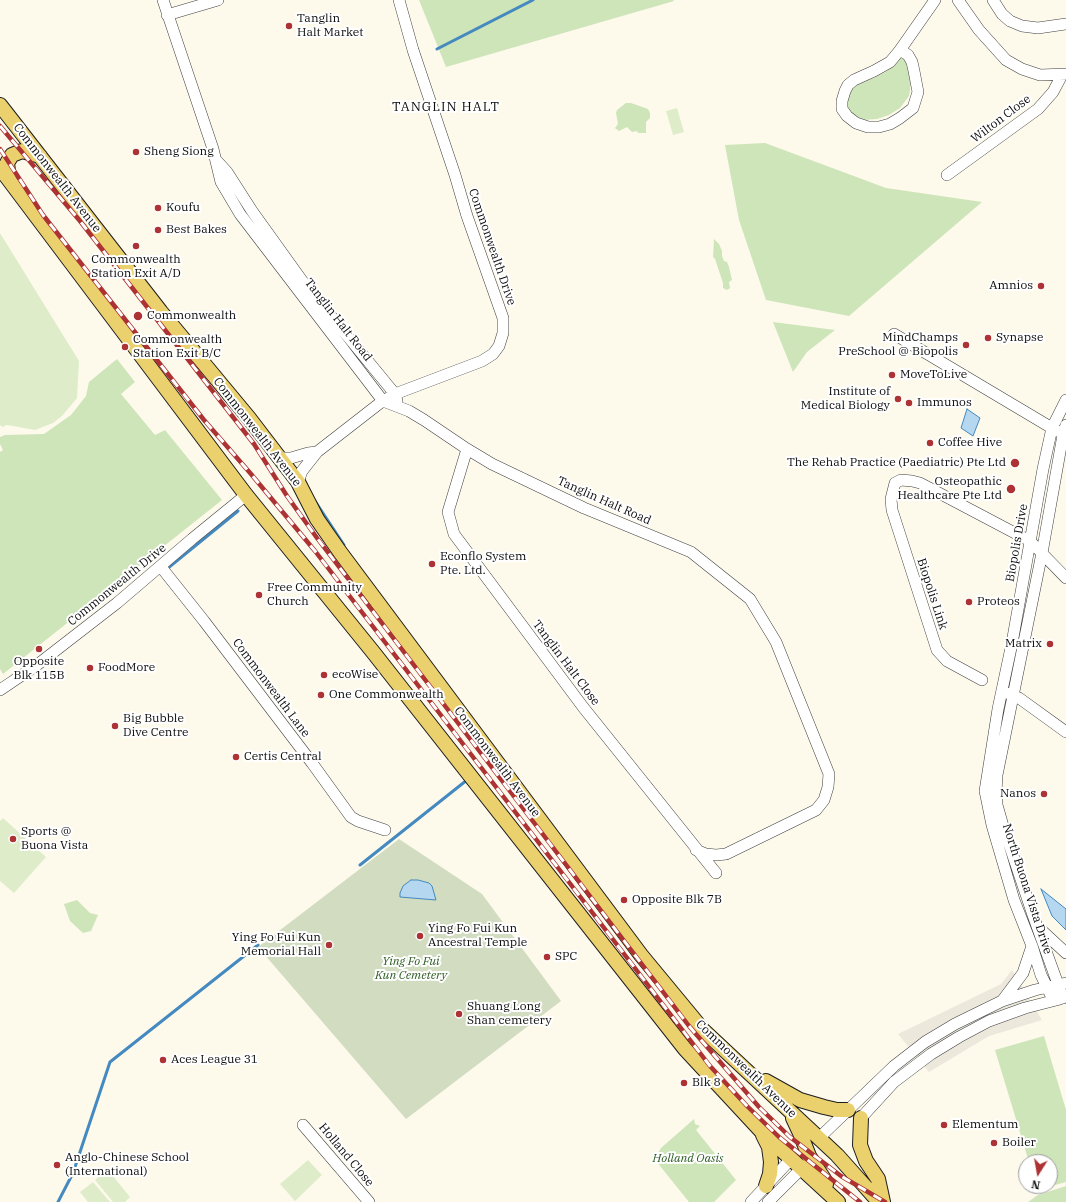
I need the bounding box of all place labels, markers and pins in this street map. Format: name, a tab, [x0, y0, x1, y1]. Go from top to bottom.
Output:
place label: Tanglin Halt Market	[297, 12, 363, 40]
marker: Tanglin Halt Market	[284, 21, 294, 31]
place label: Sheng Siong	[144, 145, 214, 159]
marker: Sheng Siong	[131, 147, 141, 157]
place label: Koufu	[166, 201, 200, 215]
marker: Koufu	[153, 203, 163, 213]
place label: Best Bakes	[166, 223, 227, 237]
marker: Best Bakes	[153, 225, 163, 235]
marker: Commonwealth Station Exit A/D	[131, 241, 141, 251]
place label: Commonwealth Station Exit A/D	[91, 253, 181, 281]
place label: Amnios	[989, 279, 1033, 293]
marker: Amnios	[1036, 281, 1046, 291]
place label: Commonwealth	[147, 309, 236, 323]
marker: Commonwealth	[132, 310, 144, 322]
place label: MindChamps PreSchool @ Biopolis	[838, 331, 958, 359]
place label: Synapse	[996, 331, 1043, 345]
place label: Commonwealth Station Exit B/C	[133, 333, 222, 361]
marker: Synapse	[983, 333, 993, 343]
marker: MindChamps PreSchool @ Biopolis	[961, 340, 971, 350]
marker: Commonwealth Station Exit B/C	[120, 342, 130, 352]
place label: MoveToLive	[900, 368, 967, 382]
marker: MoveToLive	[887, 370, 897, 380]
place label: Institute of Medical Biology	[801, 385, 890, 413]
marker: Institute of Medical Biology	[893, 394, 903, 404]
place label: Immunos	[917, 396, 972, 410]
marker: Immunos	[904, 398, 914, 408]
place label: Coffee Hive	[938, 436, 1002, 450]
marker: Coffee Hive	[925, 438, 935, 448]
place label: The Rehab Practice (Paediatric) Pte Ltd	[787, 456, 1006, 470]
marker: The Rehab Practice (Paediatric) Pte Ltd	[1009, 457, 1021, 469]
place label: Osteopathic Healthcare Pte Ltd	[897, 475, 1002, 503]
marker: Osteopathic Healthcare Pte Ltd	[1005, 483, 1017, 495]
place label: Econflo System Pte. Ltd.	[440, 550, 526, 578]
marker: Econflo System Pte. Ltd.	[427, 559, 437, 569]
place label: Free Community Church	[267, 581, 362, 609]
marker: Free Community Church	[254, 590, 264, 600]
place label: Proteos	[977, 595, 1020, 609]
marker: Proteos	[964, 597, 974, 607]
place label: Matrix	[1005, 637, 1042, 651]
marker: Matrix	[1045, 639, 1055, 649]
marker: Opposite Blk 115B	[34, 644, 44, 654]
place label: Opposite Blk 115B	[13, 655, 65, 683]
place label: FoodMore	[98, 661, 155, 675]
marker: FoodMore	[85, 663, 95, 673]
place label: ecoWise	[332, 668, 378, 682]
marker: ecoWise	[319, 670, 329, 680]
place label: One Commonwealth	[329, 688, 444, 702]
marker: One Commonwealth	[316, 690, 326, 700]
place label: Big Bubble Dive Centre	[123, 712, 189, 740]
marker: Big Bubble Dive Centre	[110, 721, 120, 731]
place label: Certis Central	[244, 750, 322, 764]
marker: Certis Central	[231, 752, 241, 762]
place label: Nanos	[1000, 787, 1036, 801]
marker: Nanos	[1039, 789, 1049, 799]
place label: Sports @ Buona Vista	[21, 825, 88, 853]
marker: Sports @ Buona Vista	[8, 834, 18, 844]
place label: Opposite Blk 7B	[632, 893, 722, 907]
marker: Opposite Blk 7B	[619, 895, 629, 905]
place label: Ying Fo Fui Kun Ancestral Temple	[428, 922, 527, 950]
place label: Ying Fo Fui Kun Memorial Hall	[232, 931, 321, 959]
marker: Ying Fo Fui Kun Ancestral Temple	[415, 931, 425, 941]
marker: Ying Fo Fui Kun Memorial Hall	[324, 940, 334, 950]
place label: SPC	[555, 950, 577, 964]
marker: SPC	[542, 952, 552, 962]
place label: Shuang Long Shan cemetery	[467, 1000, 552, 1028]
marker: Shuang Long Shan cemetery	[454, 1009, 464, 1019]
place label: Aces League 31	[171, 1053, 258, 1067]
marker: Aces League 31	[158, 1055, 168, 1065]
place label: Blk 8	[692, 1076, 721, 1090]
marker: Blk 8	[679, 1078, 689, 1088]
place label: Elementum	[952, 1118, 1018, 1132]
marker: Elementum	[939, 1120, 949, 1130]
place label: Boiler	[1002, 1136, 1036, 1150]
marker: Boiler	[989, 1138, 999, 1148]
place label: Anglo-Chinese School (International)	[65, 1151, 189, 1179]
marker: Anglo-Chinese School (International)	[52, 1160, 62, 1170]

